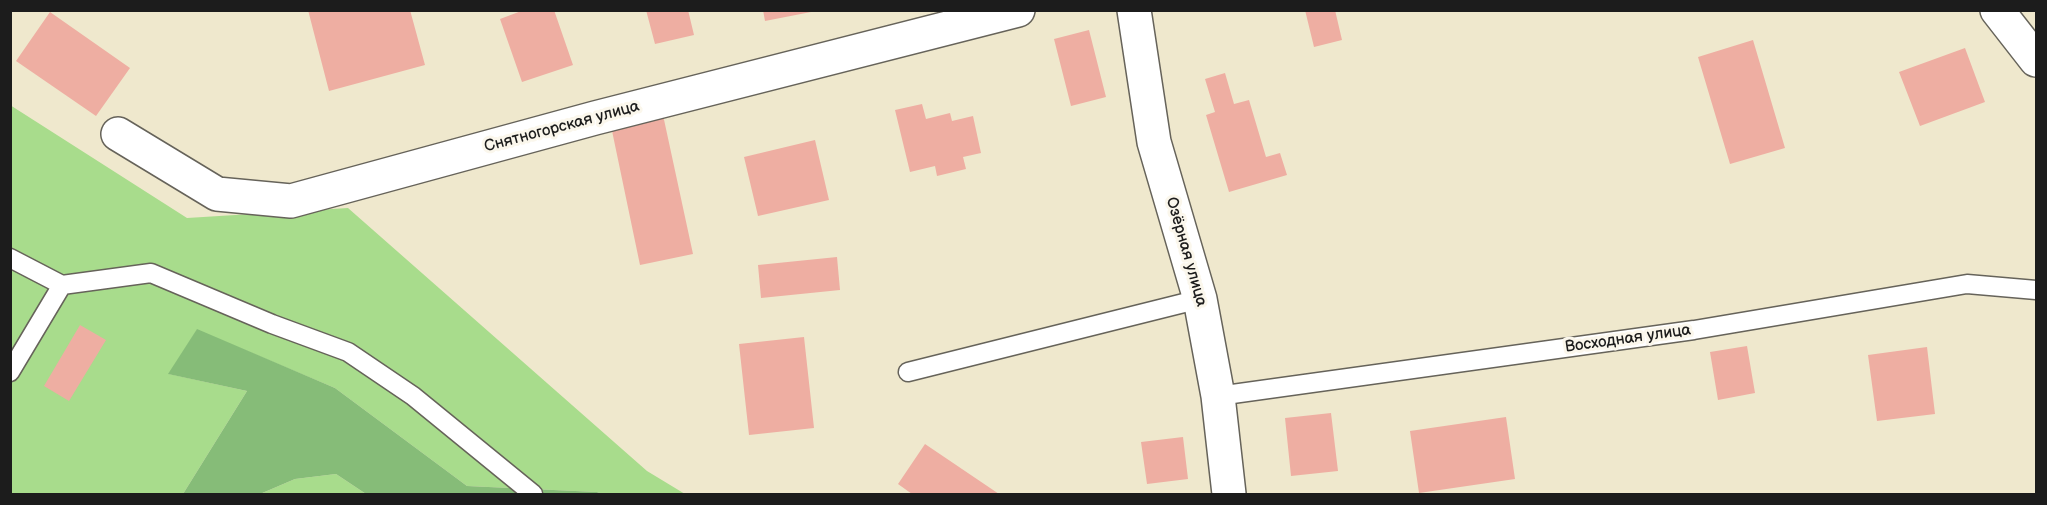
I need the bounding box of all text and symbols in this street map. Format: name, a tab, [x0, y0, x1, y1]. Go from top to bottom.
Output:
street label: Снятногорская улица	[482, 97, 642, 157]
street label: Озёрная улица	[1161, 195, 1211, 309]
street label: Восходная улица	[1564, 321, 1692, 357]

